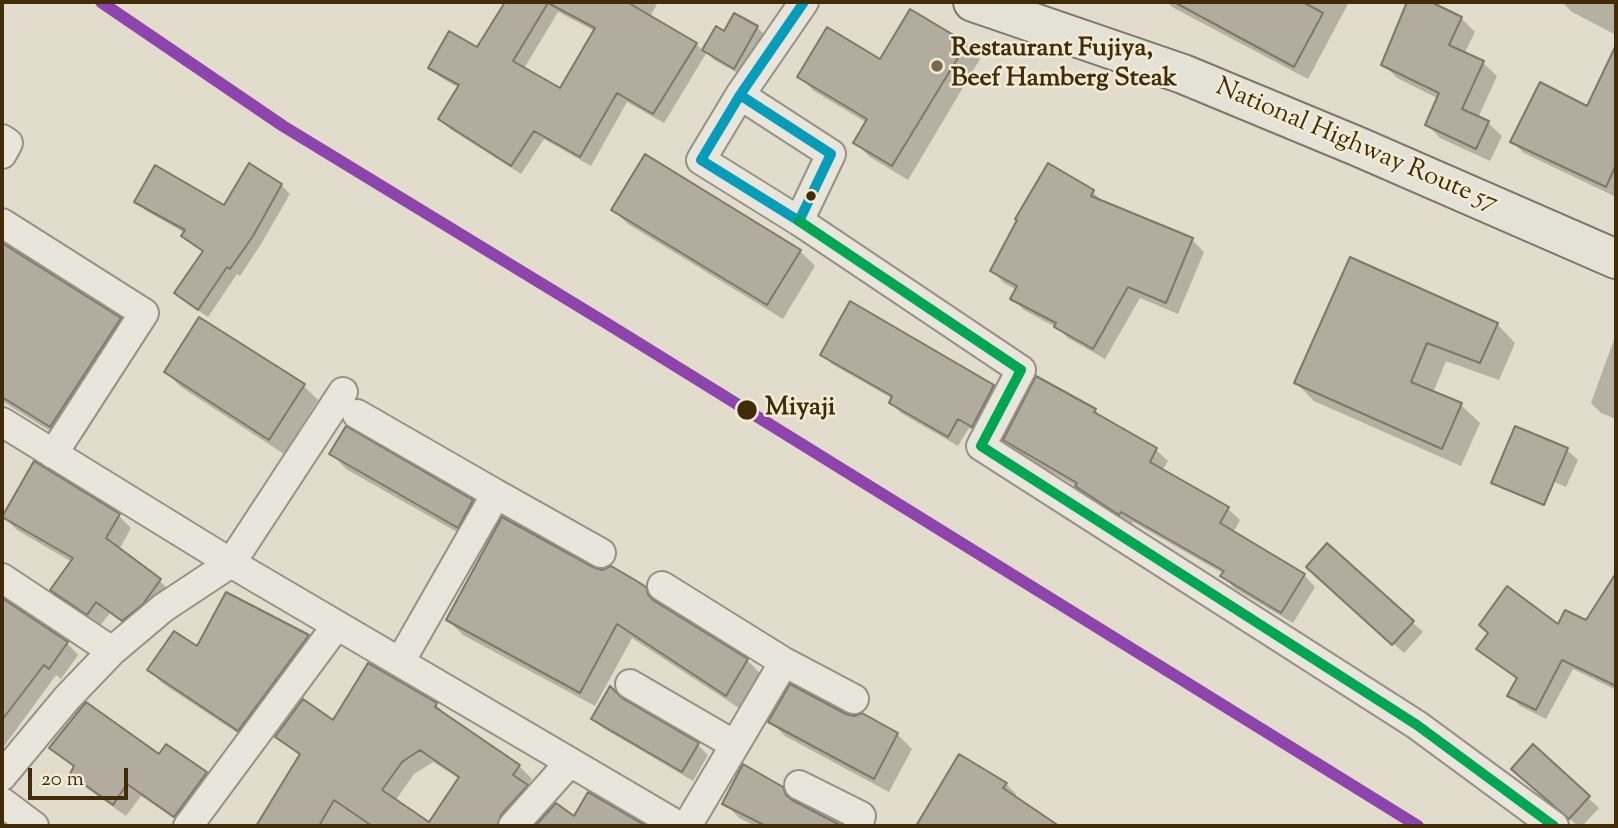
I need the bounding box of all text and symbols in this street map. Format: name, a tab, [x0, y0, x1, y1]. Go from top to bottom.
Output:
place label: Restaurant Fujiya, Beef Hamberg Steak	[951, 35, 1177, 96]
marker: Restaurant Fujiya, Beef Hamberg Steak	[929, 58, 945, 74]
street label: National Highway Route 57	[1210, 73, 1502, 221]
unlabelled marker	[804, 189, 818, 203]
place label: Miyaji	[765, 394, 835, 426]
marker: Miyaji	[735, 398, 759, 422]
scale bar	[32, 754, 131, 798]
text: 20 m	[41, 765, 84, 795]

